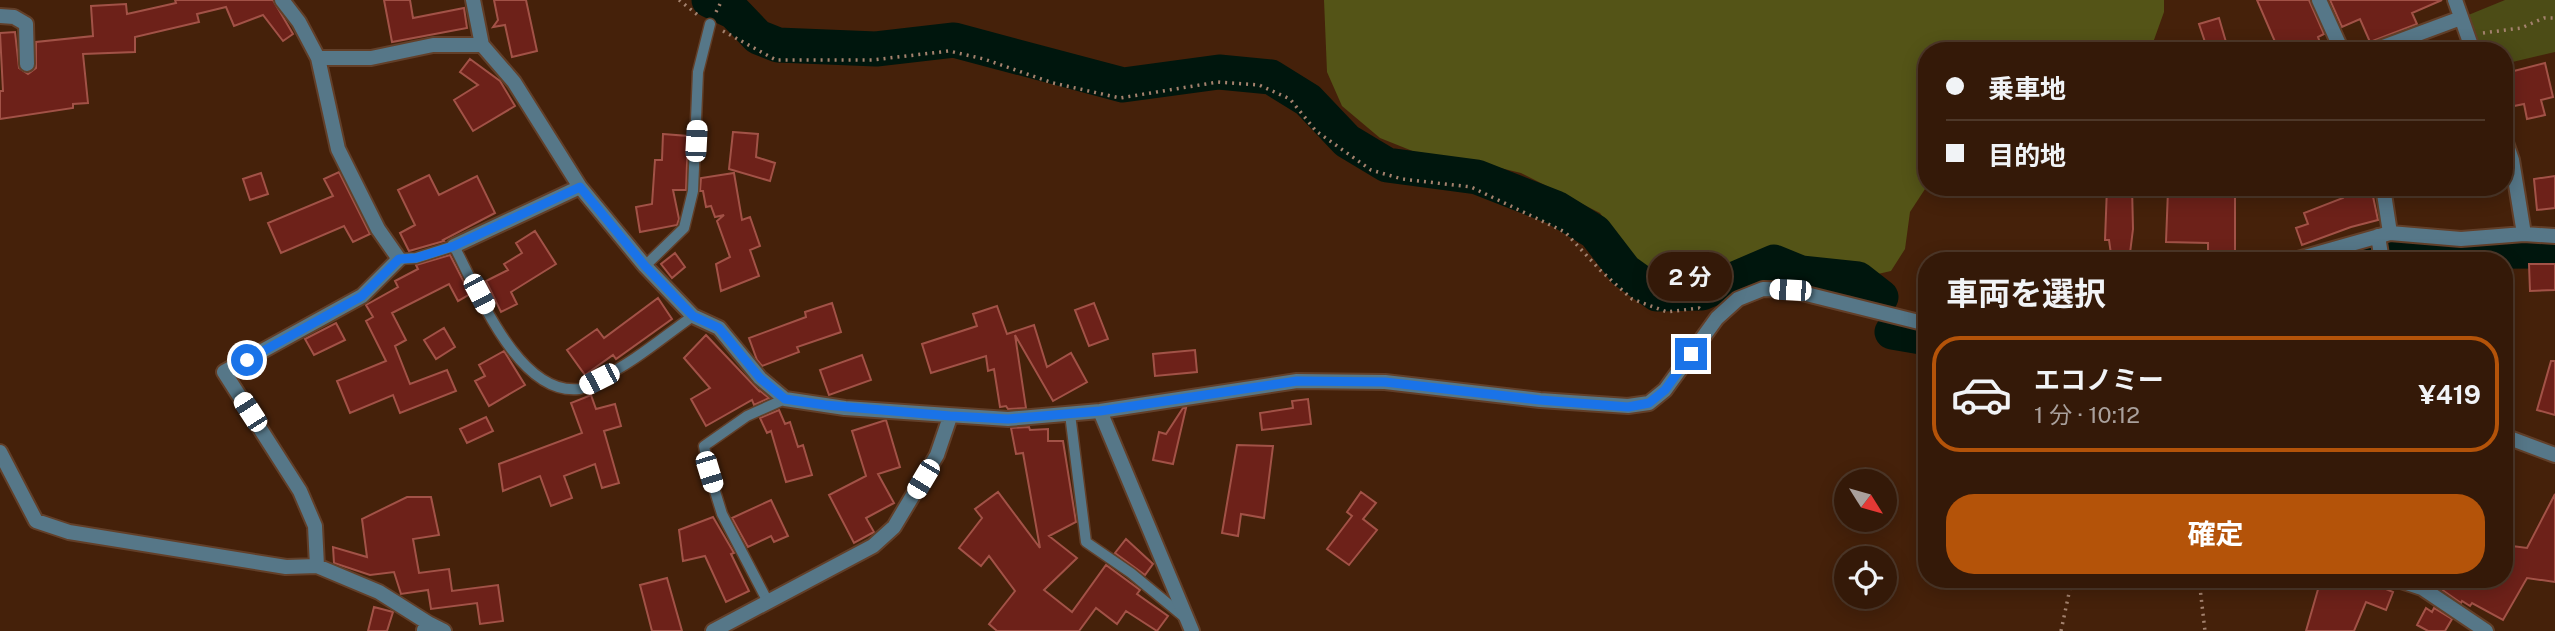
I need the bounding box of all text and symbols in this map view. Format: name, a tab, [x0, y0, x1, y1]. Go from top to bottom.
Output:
text: 乗車地	[1988, 73, 2066, 104]
car	[685, 119, 708, 163]
text: 目的地	[1988, 140, 2066, 171]
callout: 2 分	[1649, 252, 1733, 302]
text: 2 分	[1669, 263, 1711, 290]
car	[460, 271, 499, 317]
text: 車両を選択	[1946, 275, 2106, 312]
car	[1769, 278, 1812, 302]
route end	[1675, 338, 1707, 370]
route start	[231, 344, 263, 376]
car	[576, 360, 623, 398]
icon: car	[1950, 363, 2013, 426]
text: エコノミー	[2034, 364, 2164, 395]
text: ¥419	[2419, 379, 2481, 410]
car	[230, 389, 271, 435]
text: 1 分 · 10:12	[2034, 401, 2140, 428]
car	[693, 449, 726, 495]
car	[904, 456, 943, 502]
north arrow	[1834, 469, 1897, 532]
map controls	[1834, 469, 1897, 609]
button: 確定	[1946, 494, 2485, 574]
button: locate	[1834, 546, 1897, 609]

